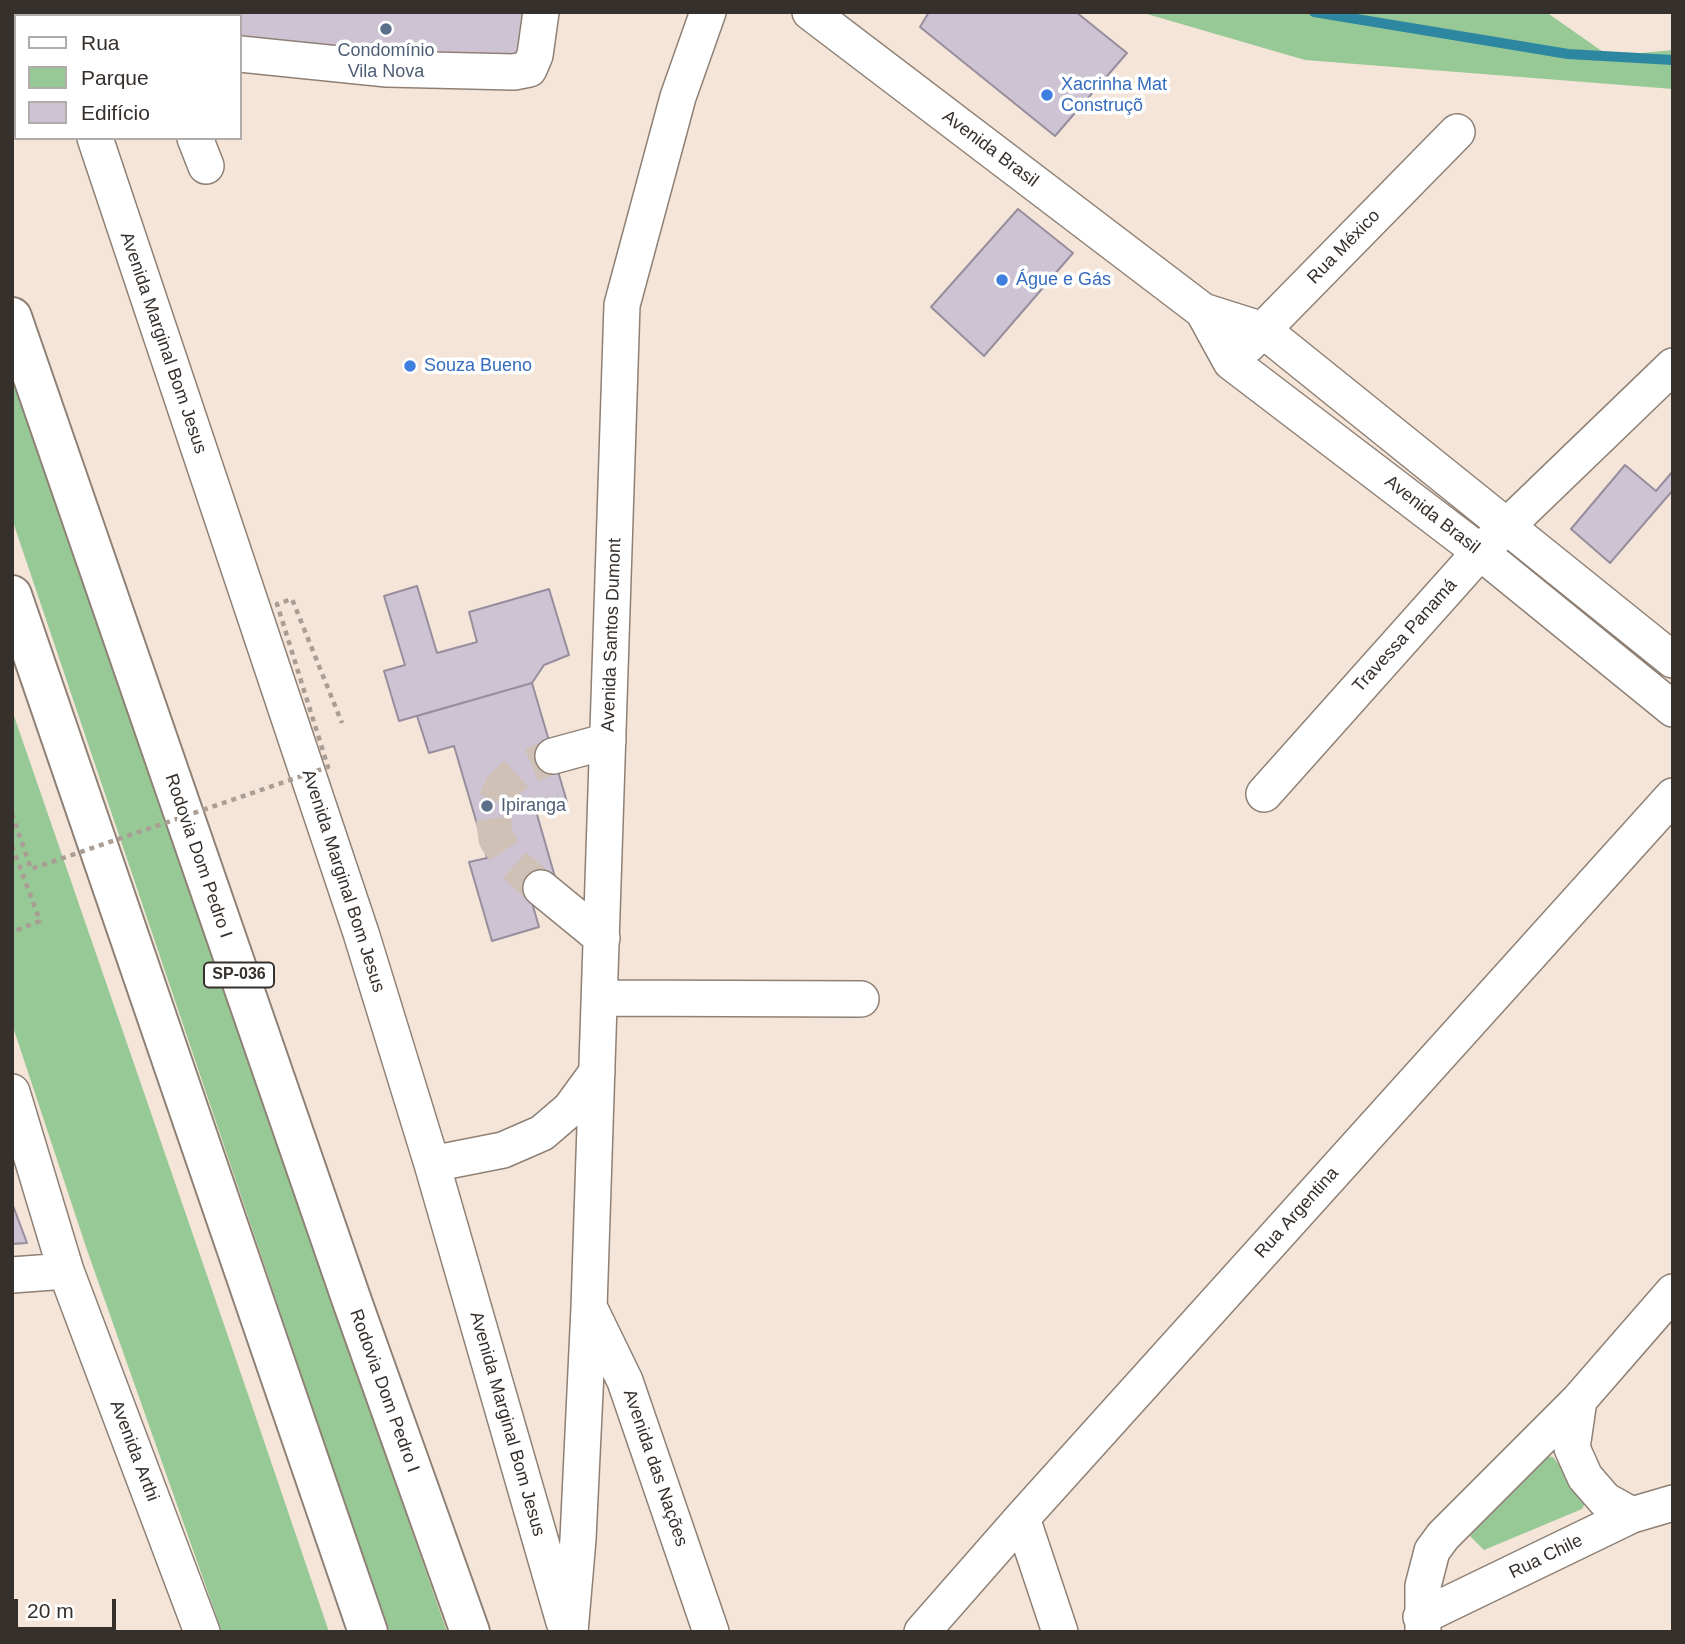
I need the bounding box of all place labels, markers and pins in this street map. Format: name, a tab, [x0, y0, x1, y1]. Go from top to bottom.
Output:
marker: Condomínio Vila Nova	[378, 21, 394, 37]
place label: Condomínio Vila Nova	[337, 40, 435, 82]
place label: Xacrinha Mat Construçõ	[1061, 74, 1167, 116]
marker: Xacrinha Mat Construçõ	[1039, 87, 1055, 103]
place label: Águe e Gás	[1016, 269, 1111, 291]
marker: Águe e Gás	[994, 272, 1010, 288]
place label: Souza Bueno	[424, 355, 532, 377]
marker: Souza Bueno	[402, 358, 418, 374]
place label: Ipiranga	[501, 795, 566, 817]
marker: Ipiranga	[479, 798, 495, 814]

